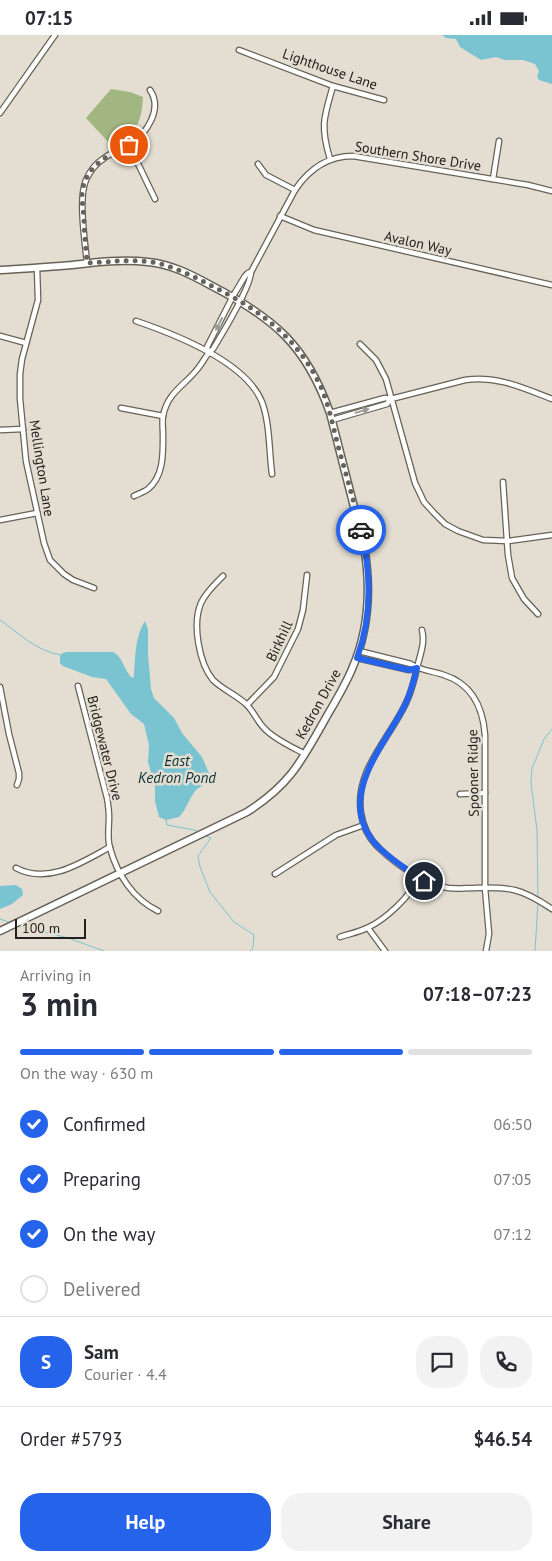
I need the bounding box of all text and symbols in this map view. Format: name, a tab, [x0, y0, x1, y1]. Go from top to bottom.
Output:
text: 07:15	[25, 6, 73, 30]
street label: Lighthouse Lane	[280, 44, 380, 94]
pin	[108, 124, 150, 166]
icon: bag	[115, 131, 143, 159]
street label: Southern Shore Drive	[354, 137, 482, 175]
street label: Avalon Way	[383, 227, 454, 260]
one-way arrow	[215, 317, 223, 332]
one-way arrow	[355, 407, 370, 415]
street label: Mellington Lane	[25, 418, 59, 518]
courier	[336, 505, 386, 555]
icon: car	[347, 516, 375, 544]
street label: Birkhill	[262, 618, 296, 664]
street label: Kedron Drive	[291, 666, 345, 742]
street label: Bridgewater Drive	[83, 694, 127, 802]
street label: Spooner Ridge	[463, 729, 483, 817]
water label: East Kedron Pond	[138, 751, 216, 787]
pin	[403, 860, 445, 902]
icon: home	[410, 867, 438, 895]
scale bar	[15, 916, 86, 939]
text: 100 m	[22, 919, 60, 937]
text: Arriving in	[20, 965, 91, 985]
text: 07:18–07:23	[423, 982, 532, 1006]
text: 3 min	[20, 983, 98, 1025]
text: On the way · 630 m	[20, 1063, 153, 1083]
icon: check	[20, 1110, 48, 1138]
text: Confirmed	[63, 1112, 146, 1136]
text: 06:50	[494, 1114, 532, 1134]
icon: check	[20, 1165, 48, 1193]
text: Preparing	[63, 1167, 141, 1191]
text: 07:05	[494, 1169, 532, 1189]
icon: check	[20, 1220, 48, 1248]
text: On the way	[63, 1222, 155, 1246]
text: 07:12	[494, 1224, 532, 1244]
text: Delivered	[63, 1277, 141, 1301]
button: chat	[416, 1336, 468, 1388]
button: phone	[480, 1336, 532, 1388]
text: Sam	[84, 1340, 119, 1364]
text: S	[41, 1350, 51, 1374]
text: Courier · 4.4	[84, 1364, 167, 1384]
text: Order #5793	[20, 1427, 123, 1451]
text: $46.54	[473, 1427, 532, 1451]
button: Help	[20, 1493, 271, 1551]
button: Share	[281, 1493, 532, 1551]

